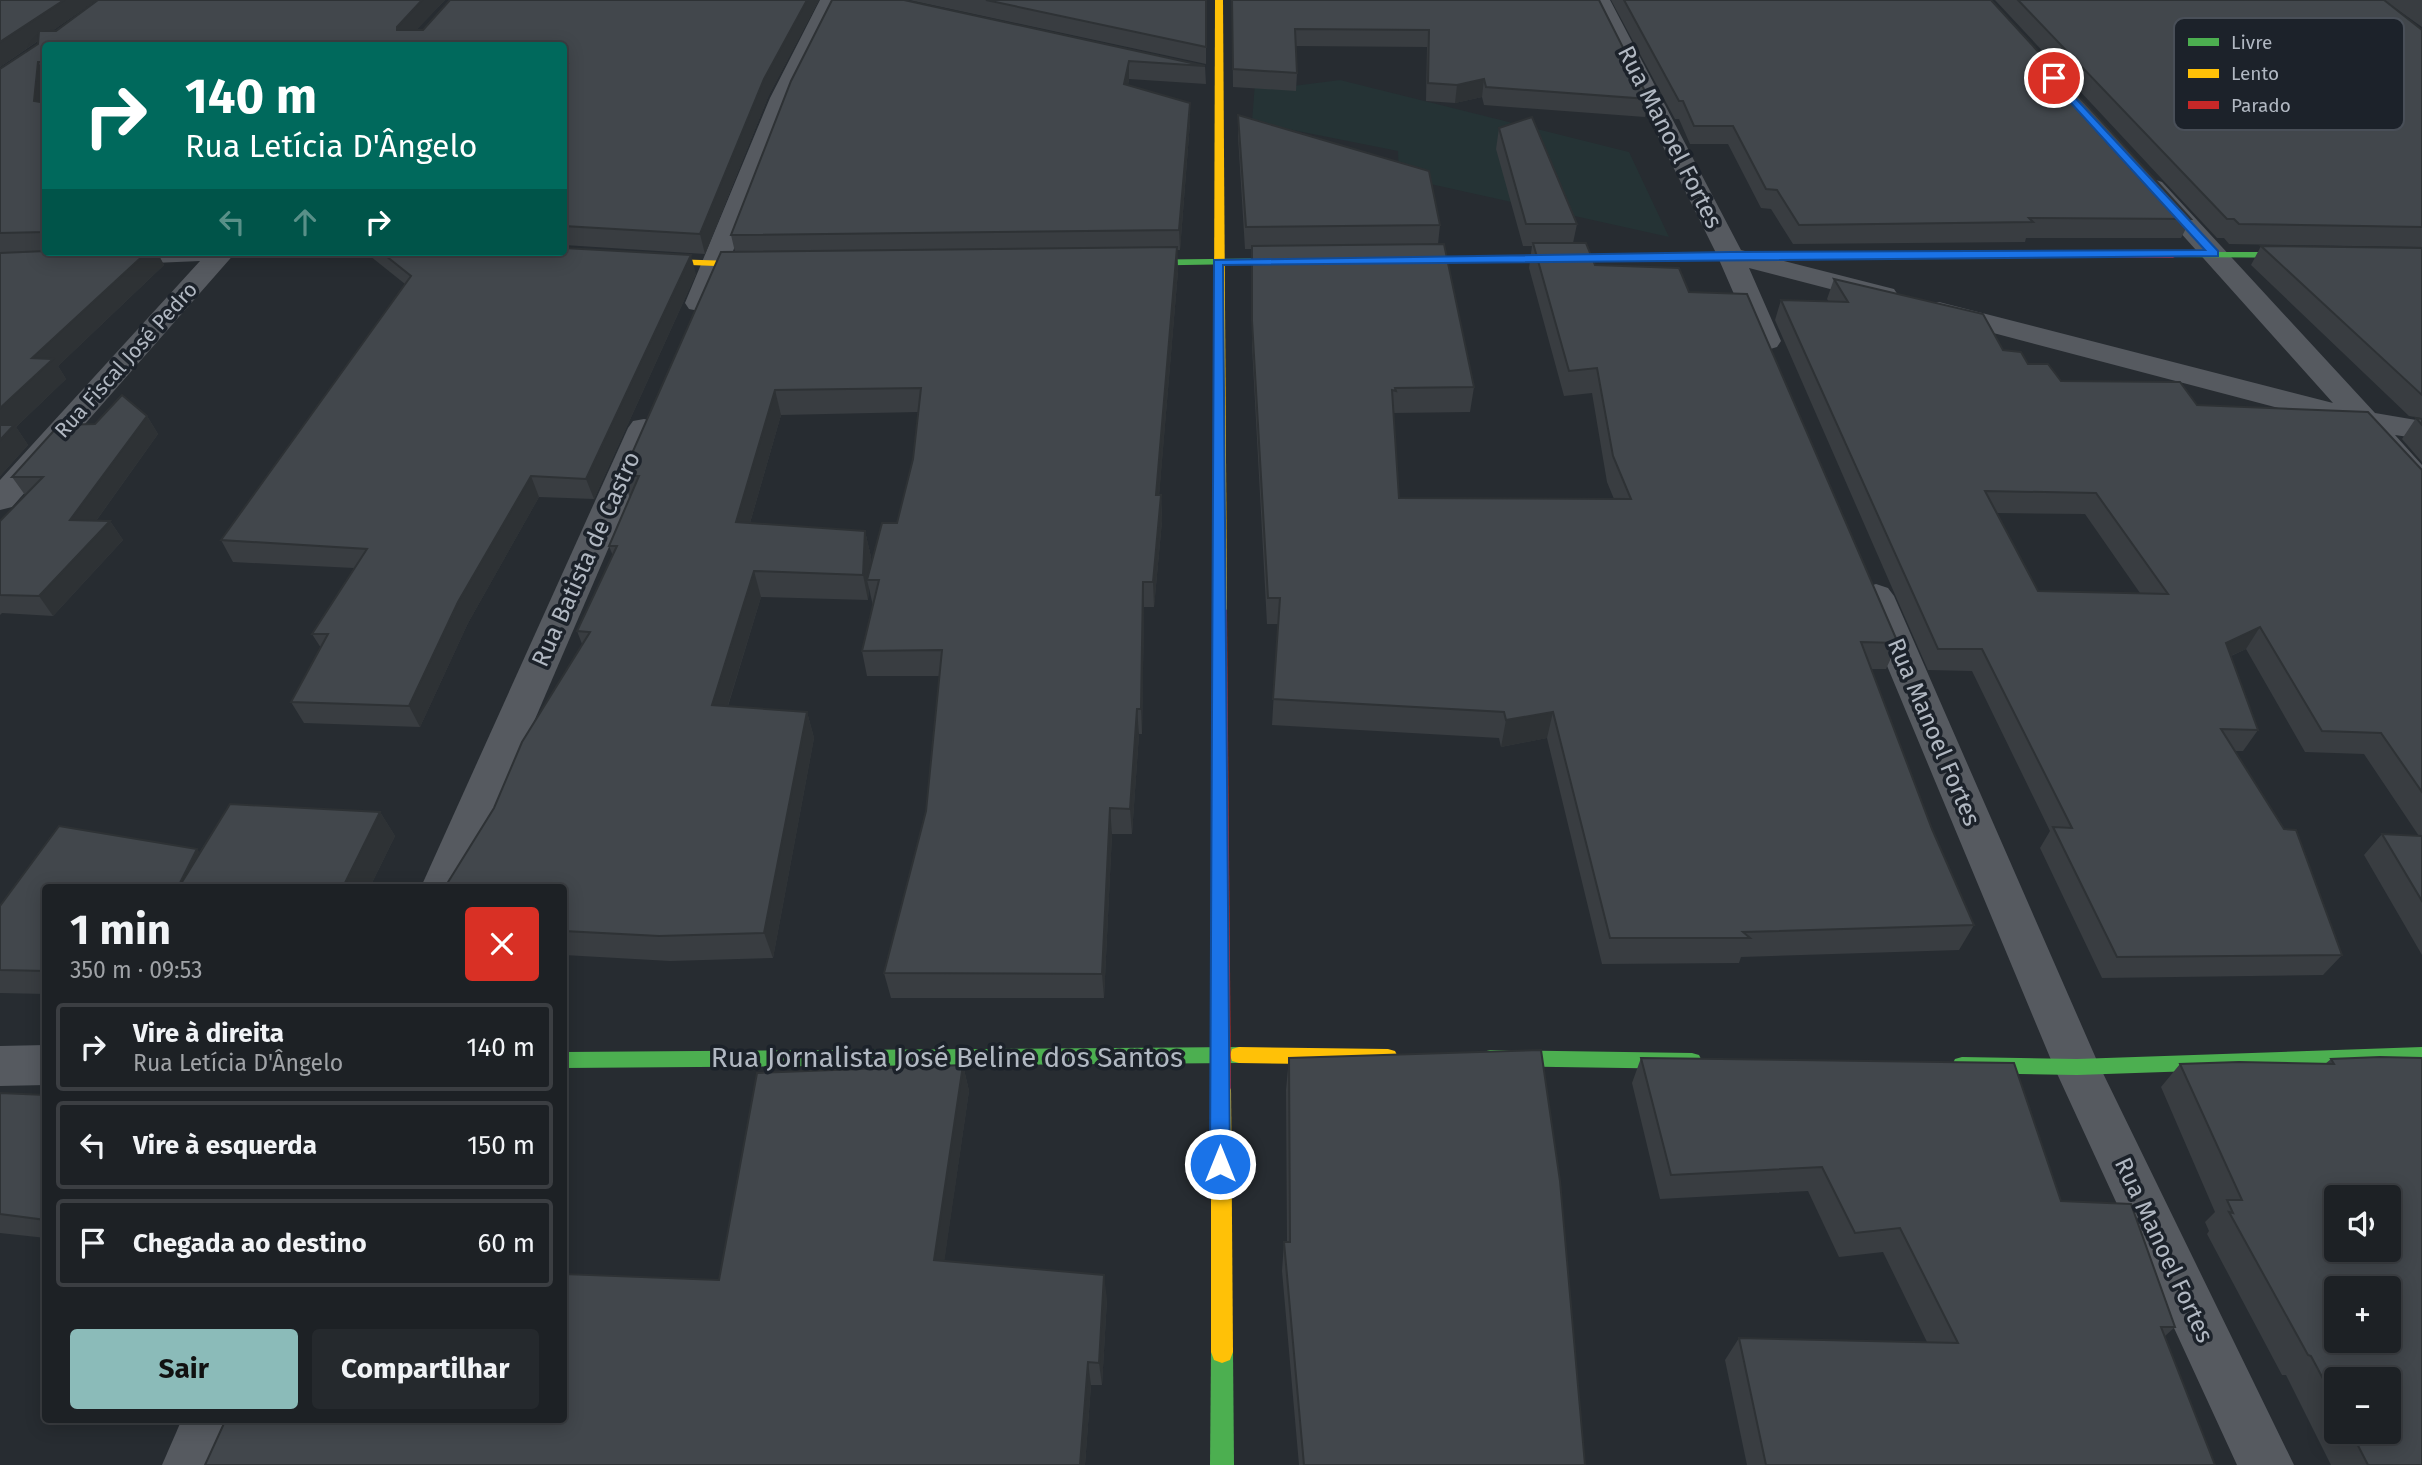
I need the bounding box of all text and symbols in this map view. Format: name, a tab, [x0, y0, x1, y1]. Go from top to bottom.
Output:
legend	[2174, 18, 2404, 130]
text: Livre	[2231, 31, 2272, 54]
street label: Rua Manoel Fortes	[1612, 41, 1728, 233]
pin	[2024, 48, 2084, 108]
icon: arrive	[2035, 59, 2073, 97]
text: Lento	[2231, 62, 2279, 85]
text: 140 m	[185, 67, 317, 126]
icon: right	[70, 70, 161, 161]
text: Parado	[2231, 94, 2291, 117]
text: Rua Letícia D'Ângelo	[185, 127, 477, 165]
icon: left	[213, 203, 251, 241]
icon: ahead	[286, 203, 324, 241]
icon: right	[359, 203, 397, 241]
street label: Rua Fiscal José Pedro	[49, 277, 203, 443]
street label: Rua Batista de Castro	[526, 447, 646, 671]
street label: Rua Manoel Fortes	[1882, 634, 1986, 830]
text: 1 min	[70, 905, 171, 955]
button: close	[465, 907, 539, 981]
text: 350 m · 09:53	[70, 956, 202, 984]
text: Vire à direita	[133, 1018, 284, 1049]
icon: right	[74, 1028, 112, 1066]
text: 140 m	[466, 1032, 535, 1063]
street label: Rua Jornalista José Beline dos Santos	[711, 1041, 1183, 1074]
text: Rua Letícia D'Ângelo	[133, 1049, 343, 1077]
icon: left	[74, 1126, 112, 1164]
position arrow	[1183, 1127, 1257, 1201]
text: Vire à esquerda	[133, 1130, 317, 1161]
text: 150 m	[467, 1130, 535, 1161]
street label: Rua Manoel Fortes	[2109, 1153, 2219, 1347]
map controls	[2324, 1185, 2401, 1444]
button: sound	[2324, 1185, 2401, 1262]
icon: arrive	[74, 1224, 112, 1262]
text: Chegada ao destino	[133, 1228, 367, 1259]
text: 60 m	[477, 1228, 535, 1259]
button: +	[2324, 1276, 2401, 1353]
button: Sair	[70, 1329, 298, 1409]
button: Compartilhar	[312, 1329, 539, 1409]
button: −	[2324, 1367, 2401, 1444]

